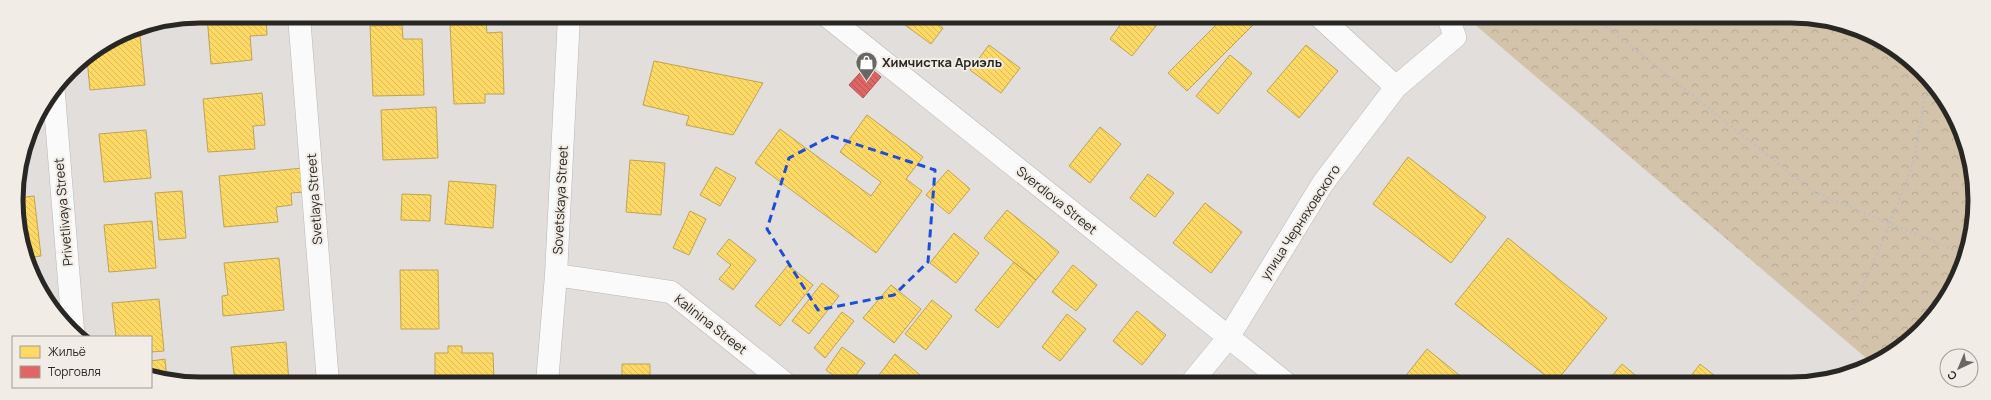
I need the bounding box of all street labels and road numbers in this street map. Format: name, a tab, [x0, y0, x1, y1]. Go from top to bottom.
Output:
street label: Sovetskaya Street	[548, 145, 572, 255]
street label: Svetlaya Street	[302, 153, 326, 245]
street label: Privetlivaya Street	[49, 157, 77, 267]
street label: улица Черняховского	[1256, 161, 1344, 283]
street label: Sverdlova Street	[1013, 162, 1101, 238]
street label: Kalinina Street	[671, 290, 751, 358]

